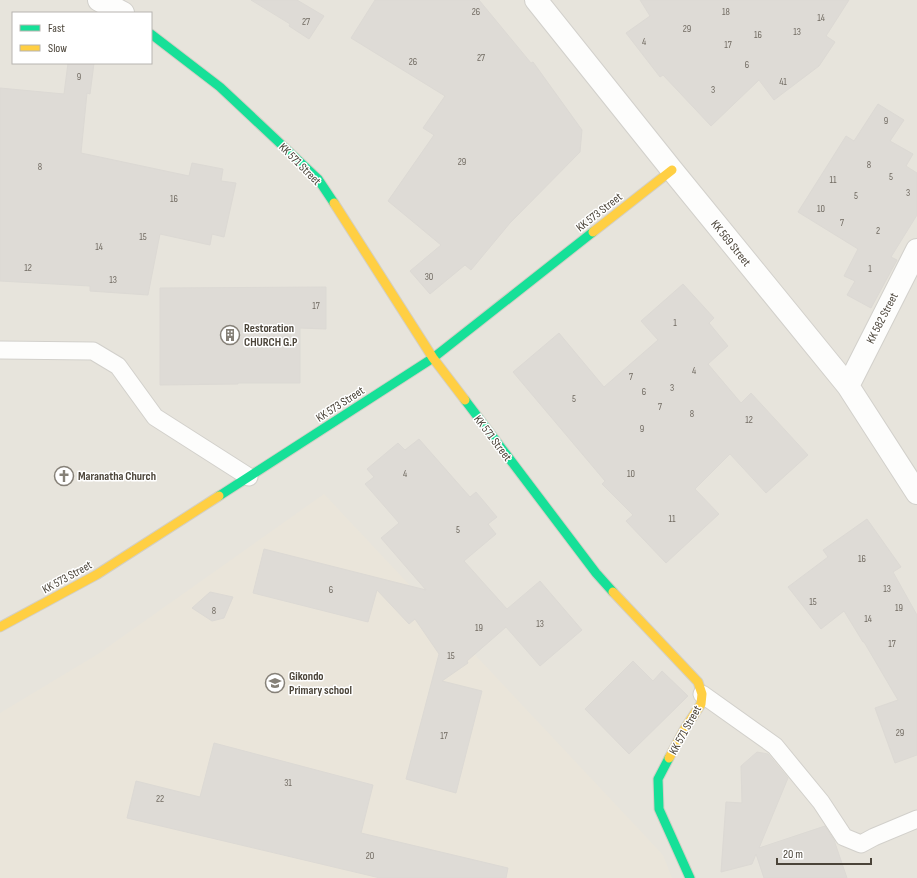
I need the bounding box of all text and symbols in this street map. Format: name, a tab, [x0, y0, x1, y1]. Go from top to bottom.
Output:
house number: 26	[472, 6, 480, 18]
house number: 18	[722, 6, 730, 18]
legend	[12, 12, 152, 64]
house number: 14	[817, 12, 825, 24]
house number: 27	[302, 16, 310, 28]
text: Fast	[48, 21, 65, 36]
house number: 29	[683, 23, 691, 35]
house number: 13	[793, 26, 801, 38]
house number: 16	[754, 29, 762, 41]
house number: 4	[642, 36, 646, 48]
house number: 17	[724, 39, 732, 51]
text: Slow	[48, 41, 67, 56]
house number: 27	[477, 52, 485, 64]
house number: 26	[409, 56, 417, 68]
house number: 6	[745, 59, 749, 71]
house number: 9	[77, 71, 81, 83]
house number: 41	[779, 76, 787, 88]
house number: 3	[711, 84, 715, 96]
house number: 9	[884, 115, 888, 127]
street label: KK 571 Street	[275, 140, 324, 189]
house number: 29	[458, 156, 466, 168]
house number: 8	[867, 159, 871, 171]
house number: 8	[38, 161, 42, 173]
house number: 5	[889, 171, 893, 183]
house number: 11	[830, 174, 837, 186]
house number: 3	[906, 187, 910, 199]
street label: KK 573 Street	[573, 189, 626, 235]
house number: 5	[854, 190, 858, 202]
house number: 16	[170, 193, 178, 205]
house number: 10	[817, 203, 825, 215]
street label: KK 569 Street	[707, 217, 754, 270]
house number: 7	[840, 217, 844, 229]
house number: 2	[876, 225, 880, 237]
house number: 15	[139, 231, 147, 243]
house number: 14	[95, 241, 103, 253]
house number: 12	[24, 262, 32, 274]
house number: 1	[868, 263, 872, 275]
house number: 30	[425, 271, 433, 283]
house number: 13	[109, 274, 117, 286]
street label: KK 582 Street	[863, 290, 902, 346]
house number: 17	[312, 300, 320, 312]
house number: 1	[673, 317, 677, 329]
place label: Restoration CHURCH G.P	[244, 321, 298, 350]
building icon: Restoration CHURCH G.P	[219, 324, 241, 346]
house number: 4	[692, 365, 696, 377]
house number: 7	[629, 371, 633, 383]
house number: 3	[670, 382, 674, 394]
street label: KK 573 Street	[313, 383, 368, 426]
house number: 6	[642, 386, 646, 398]
house number: 5	[572, 393, 576, 405]
house number: 7	[658, 401, 662, 413]
house number: 8	[690, 408, 694, 420]
street label: KK 571 Street	[470, 412, 515, 465]
house number: 12	[745, 414, 753, 426]
house number: 9	[640, 423, 644, 435]
church icon: Maranatha Church	[53, 465, 75, 487]
house number: 4	[403, 468, 407, 480]
house number: 10	[627, 468, 635, 480]
place label: Maranatha Church	[78, 469, 156, 484]
house number: 11	[669, 513, 676, 525]
house number: 5	[456, 524, 460, 536]
house number: 16	[858, 553, 866, 565]
street label: KK 573 Street	[40, 557, 95, 597]
house number: 13	[883, 583, 891, 595]
house number: 6	[329, 584, 333, 596]
house number: 15	[809, 596, 817, 608]
house number: 19	[895, 602, 903, 614]
house number: 8	[212, 605, 216, 617]
house number: 14	[864, 613, 872, 625]
house number: 13	[536, 618, 544, 630]
house number: 19	[475, 622, 483, 634]
house number: 17	[888, 638, 896, 650]
house number: 15	[447, 650, 455, 662]
place label: Gikondo Primary school	[289, 669, 352, 698]
school or university icon: Gikondo Primary school	[264, 672, 286, 694]
street label: KK 571 Street	[666, 703, 705, 757]
house number: 29	[896, 727, 904, 739]
house number: 17	[440, 730, 448, 742]
house number: 31	[284, 777, 292, 789]
house number: 22	[156, 793, 164, 805]
scale bar	[777, 840, 871, 866]
text: 20 m	[783, 847, 803, 862]
house number: 20	[366, 850, 374, 862]

